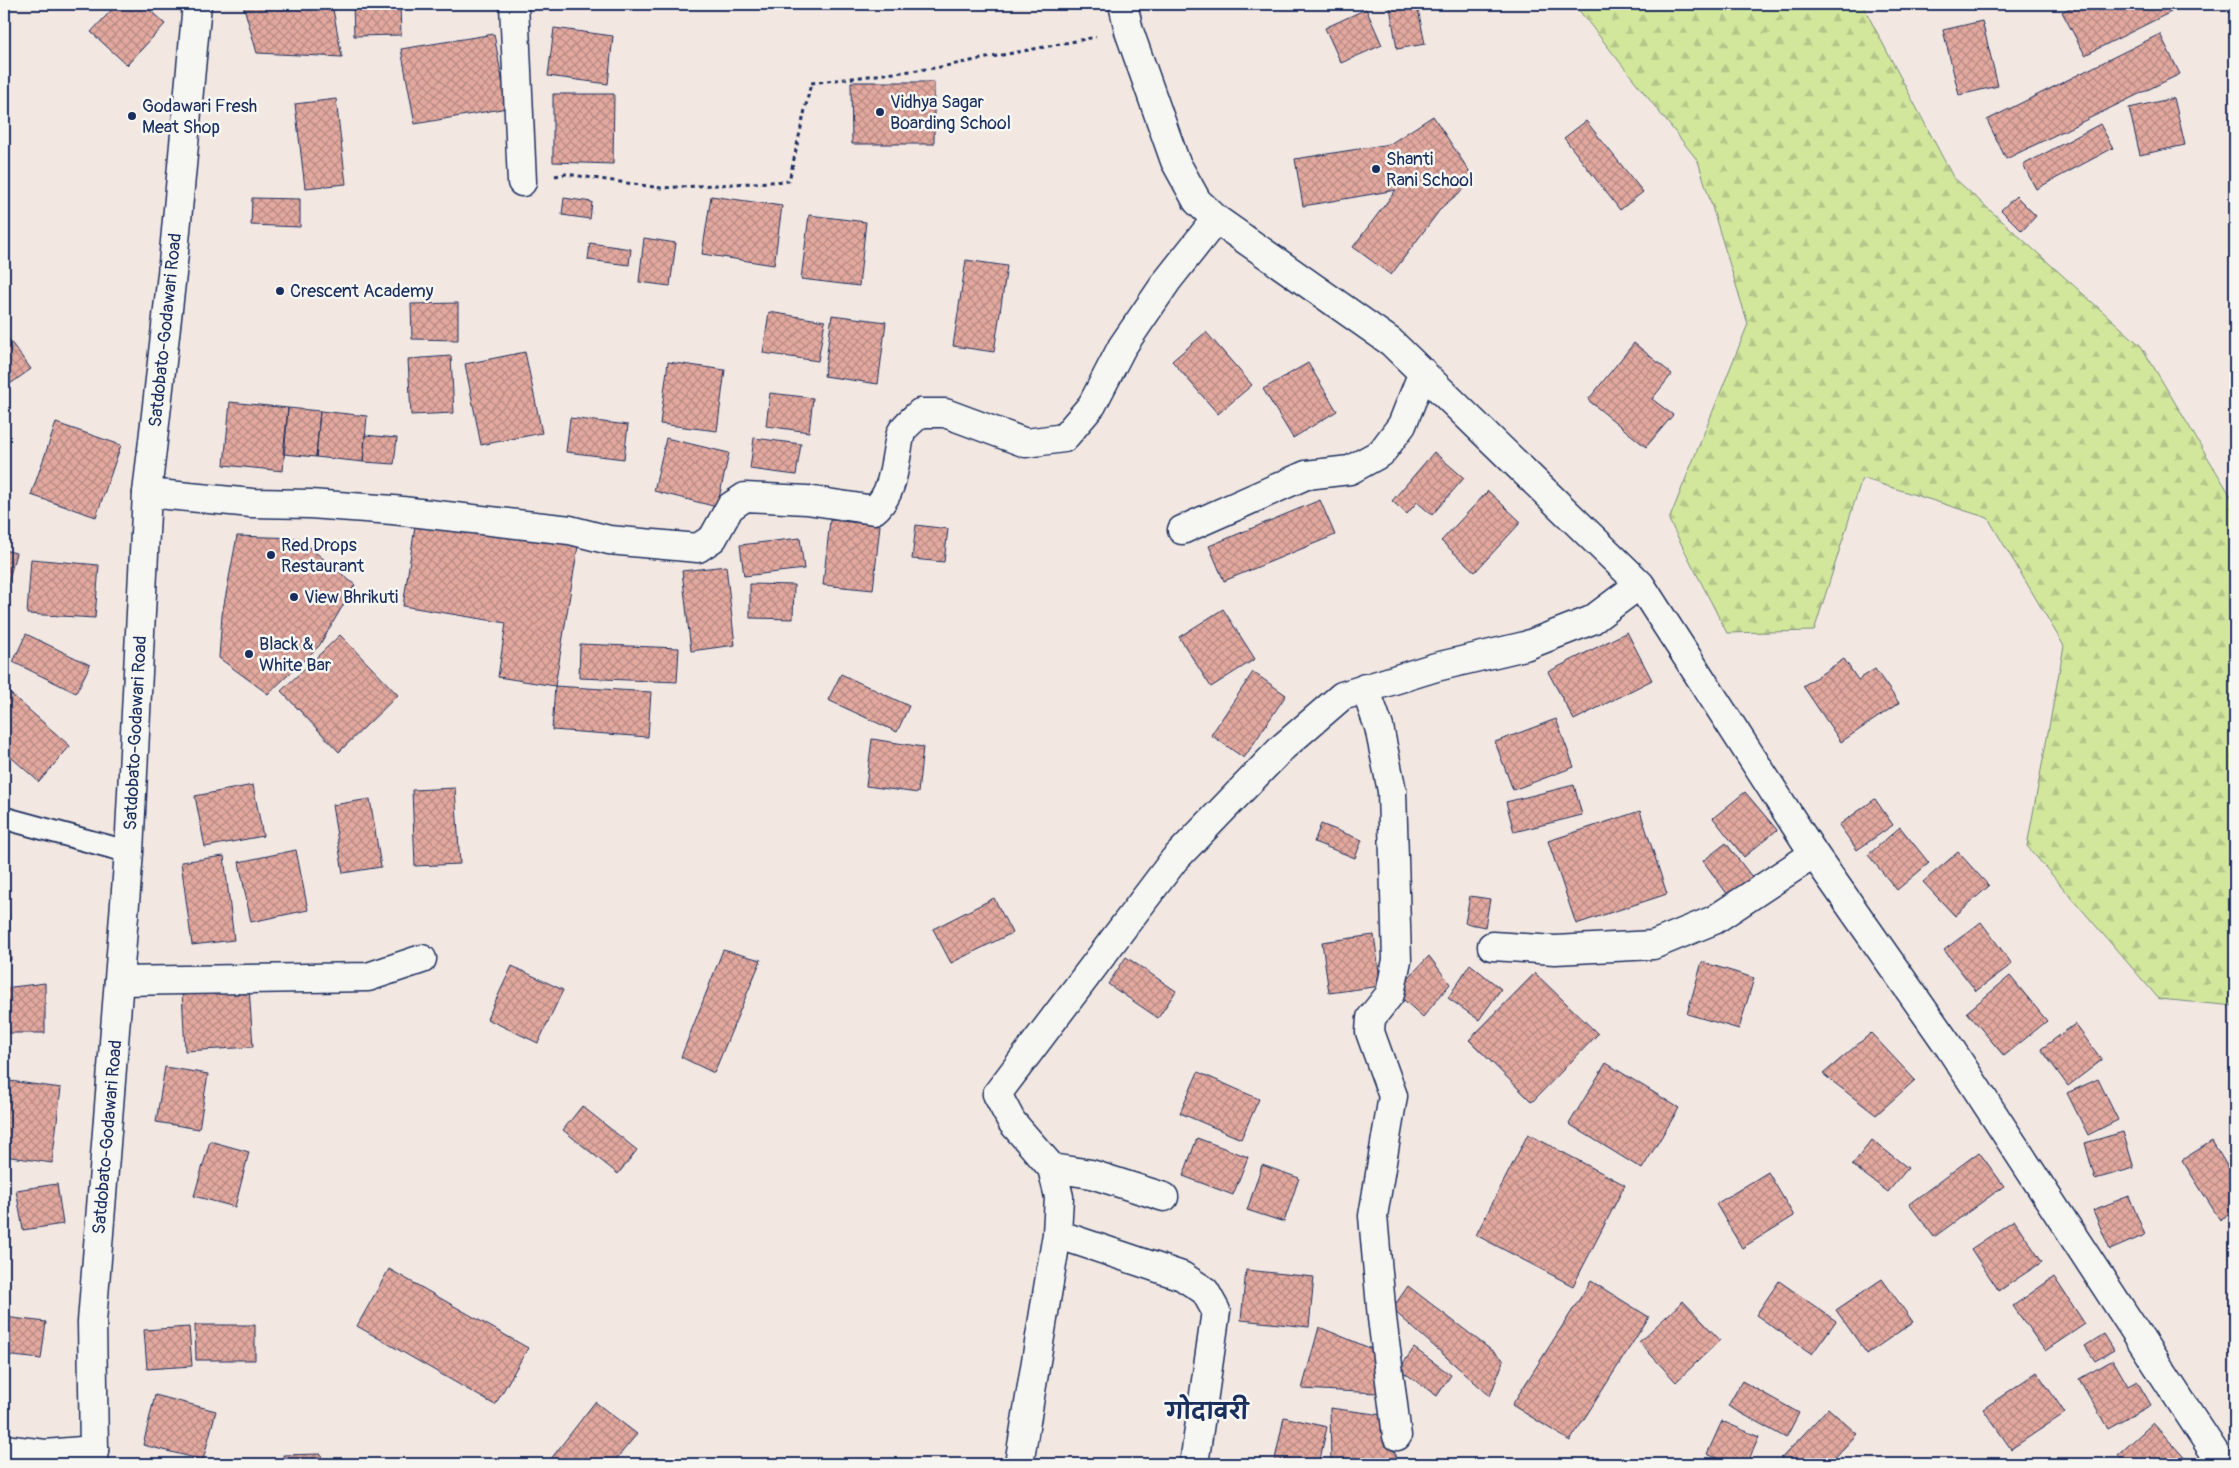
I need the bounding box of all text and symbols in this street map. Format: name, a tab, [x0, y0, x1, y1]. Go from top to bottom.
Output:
place label: Vidhya Sagar Boarding School	[890, 91, 1011, 135]
place label: Godawari Fresh Meat Shop	[142, 95, 257, 139]
marker: Vidhya Sagar Boarding School	[874, 106, 886, 118]
marker: Godawari Fresh Meat Shop	[126, 110, 138, 122]
place label: Shanti Rani School	[1386, 148, 1473, 192]
marker: Shanti Rani School	[1370, 163, 1382, 175]
street label: Satdobato-Godawari Road	[144, 232, 187, 428]
place label: Crescent Academy	[290, 280, 434, 303]
marker: Crescent Academy	[274, 285, 286, 297]
place label: Red Drops Restaurant	[281, 534, 365, 578]
marker: Red Drops Restaurant	[265, 549, 277, 561]
place label: View Bhrikuti	[304, 586, 398, 609]
marker: View Bhrikuti	[288, 591, 300, 603]
place label: Black & White Bar	[259, 633, 332, 677]
street label: Satdobato-Godawari Road	[119, 635, 152, 831]
marker: Black & White Bar	[243, 648, 255, 660]
street label: Satdobato-Godawari Road	[88, 1039, 127, 1235]
district label: गोदावरी	[1164, 1394, 1251, 1426]

